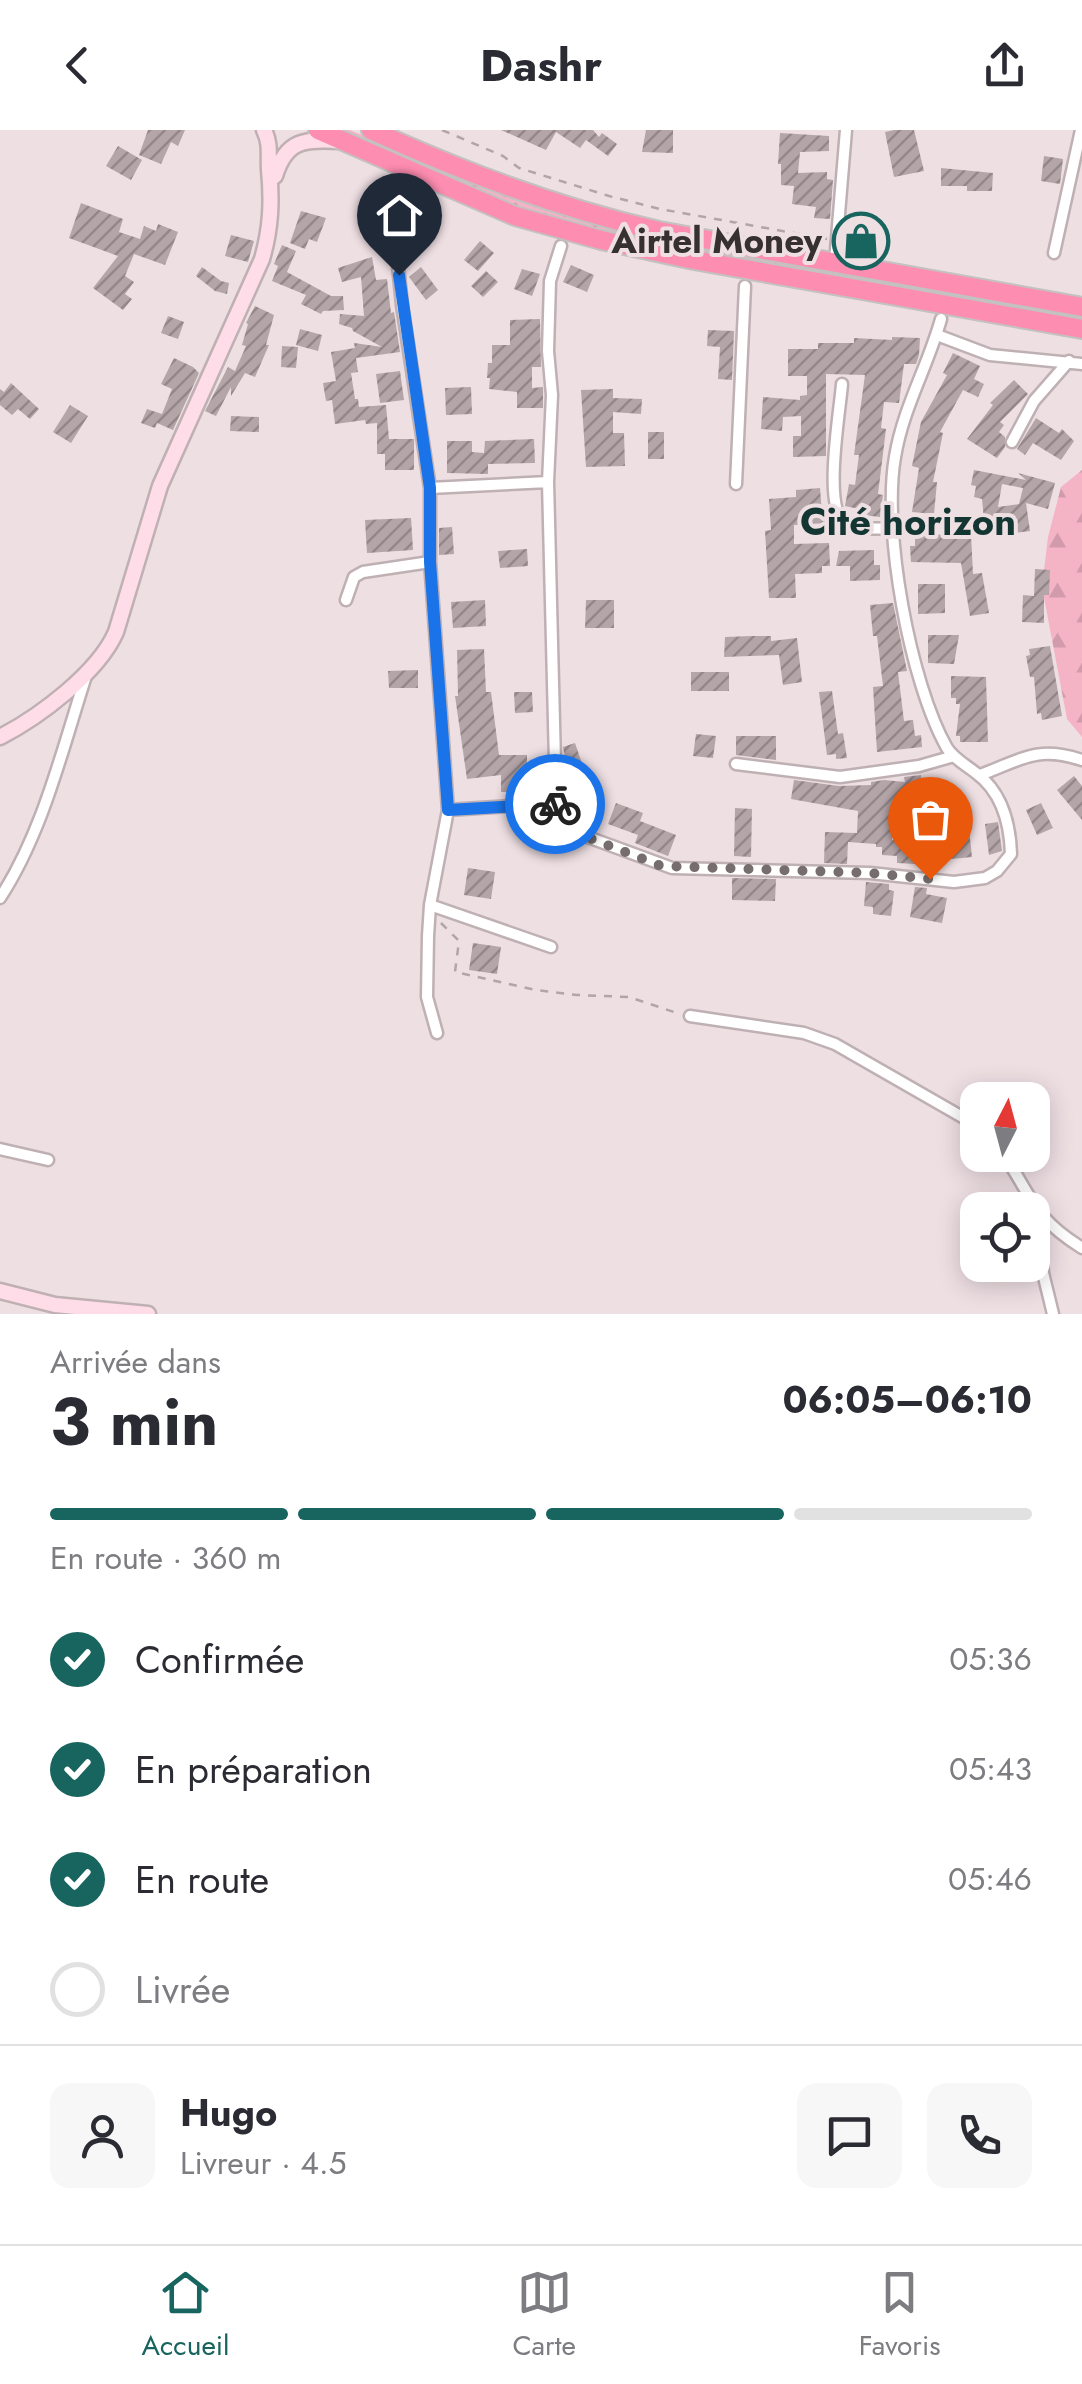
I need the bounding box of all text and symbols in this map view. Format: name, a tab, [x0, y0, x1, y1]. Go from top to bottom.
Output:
text: Dashr	[480, 33, 602, 98]
icon: back	[50, 38, 105, 93]
icon: share	[977, 38, 1032, 93]
pin	[357, 173, 442, 276]
icon: home	[372, 188, 427, 243]
shop icon: Airtel Money	[831, 211, 891, 271]
place label: Airtel Money	[610, 216, 823, 266]
district label: Cité horizon	[800, 494, 1016, 549]
courier	[505, 754, 605, 854]
icon: bike	[528, 777, 583, 832]
pin	[888, 777, 973, 880]
icon: bag	[903, 792, 958, 847]
north arrow	[960, 1082, 1050, 1172]
map controls	[960, 1082, 1050, 1282]
button: locate	[960, 1192, 1050, 1282]
text: Arrivée dans	[50, 1339, 221, 1385]
text: 06:05–06:10	[782, 1372, 1032, 1427]
text: 3 min	[50, 1375, 218, 1469]
text: En route · 360 m	[50, 1535, 281, 1581]
icon: check	[50, 1632, 105, 1687]
text: Confirmée	[135, 1632, 304, 1687]
text: 05:36	[949, 1636, 1032, 1682]
icon: check	[50, 1742, 105, 1797]
text: En préparation	[135, 1742, 372, 1797]
text: 05:43	[949, 1746, 1032, 1792]
icon: check	[50, 1852, 105, 1907]
text: En route	[135, 1852, 269, 1907]
text: 05:46	[948, 1856, 1032, 1902]
text: Livrée	[135, 1962, 230, 2017]
button: person	[50, 2083, 155, 2188]
button: chat	[797, 2083, 902, 2188]
button: phone	[927, 2083, 1032, 2188]
text: Hugo	[180, 2085, 277, 2140]
text: Livreur · 4.5	[180, 2140, 347, 2186]
tab: Accueil	[141, 2265, 230, 2366]
tab: Carte	[512, 2265, 576, 2366]
tab: Favoris	[859, 2265, 941, 2366]

